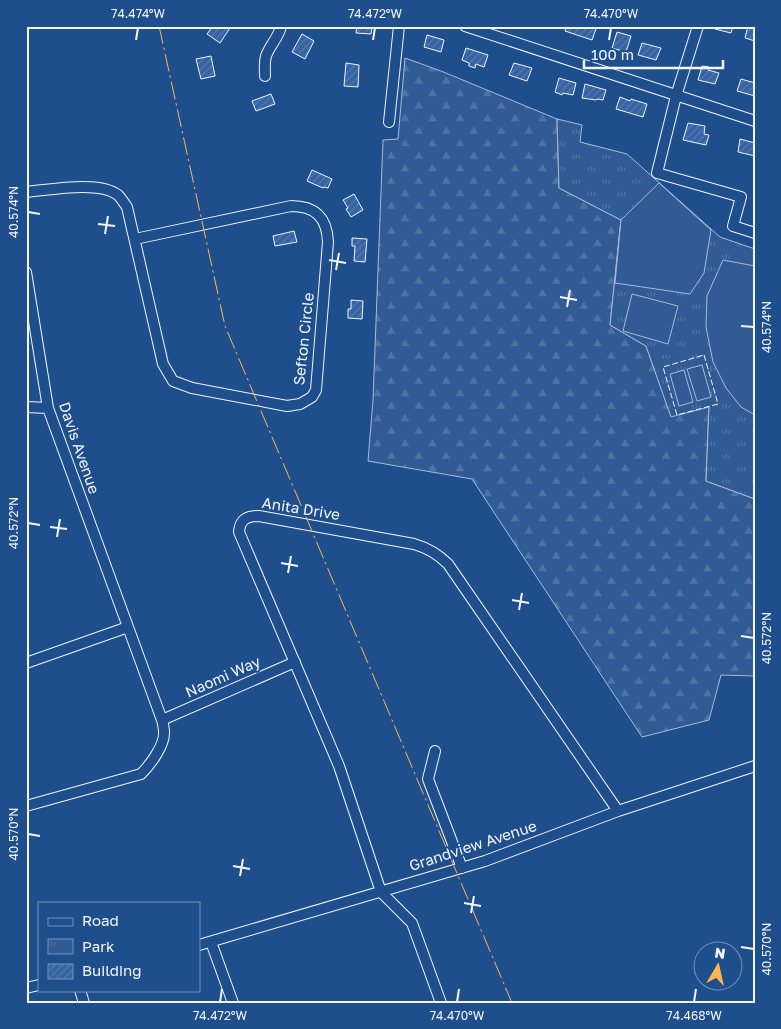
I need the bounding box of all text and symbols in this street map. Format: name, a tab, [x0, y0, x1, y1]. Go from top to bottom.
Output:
text: 74.474°W	[111, 6, 165, 21]
text: 74.472°W	[348, 6, 403, 21]
text: 74.470°W	[584, 6, 639, 21]
scale bar	[584, 38, 722, 70]
text: 100 m	[591, 45, 634, 63]
text: 40.574°N	[6, 186, 21, 238]
street label: Sefton Circle	[289, 291, 317, 386]
text: 40.574°N	[759, 301, 774, 353]
street label: Davis Avenue	[56, 399, 104, 496]
street label: Anita Drive	[261, 493, 342, 523]
text: 40.572°N	[6, 497, 21, 549]
text: 40.572°N	[759, 612, 774, 664]
street label: Naomi Way	[182, 651, 263, 701]
text: 40.570°N	[6, 808, 21, 860]
street label: Grandview Avenue	[407, 816, 539, 874]
legend	[38, 902, 200, 992]
text: Road	[82, 911, 119, 929]
text: 40.570°N	[759, 923, 774, 975]
text: Park	[82, 937, 115, 955]
north arrow	[694, 942, 744, 992]
text: N	[714, 943, 727, 962]
text: Building	[82, 961, 142, 979]
text: 74.472°W	[193, 1008, 248, 1023]
text: 74.470°W	[430, 1008, 485, 1023]
text: 74.468°W	[666, 1008, 722, 1023]

